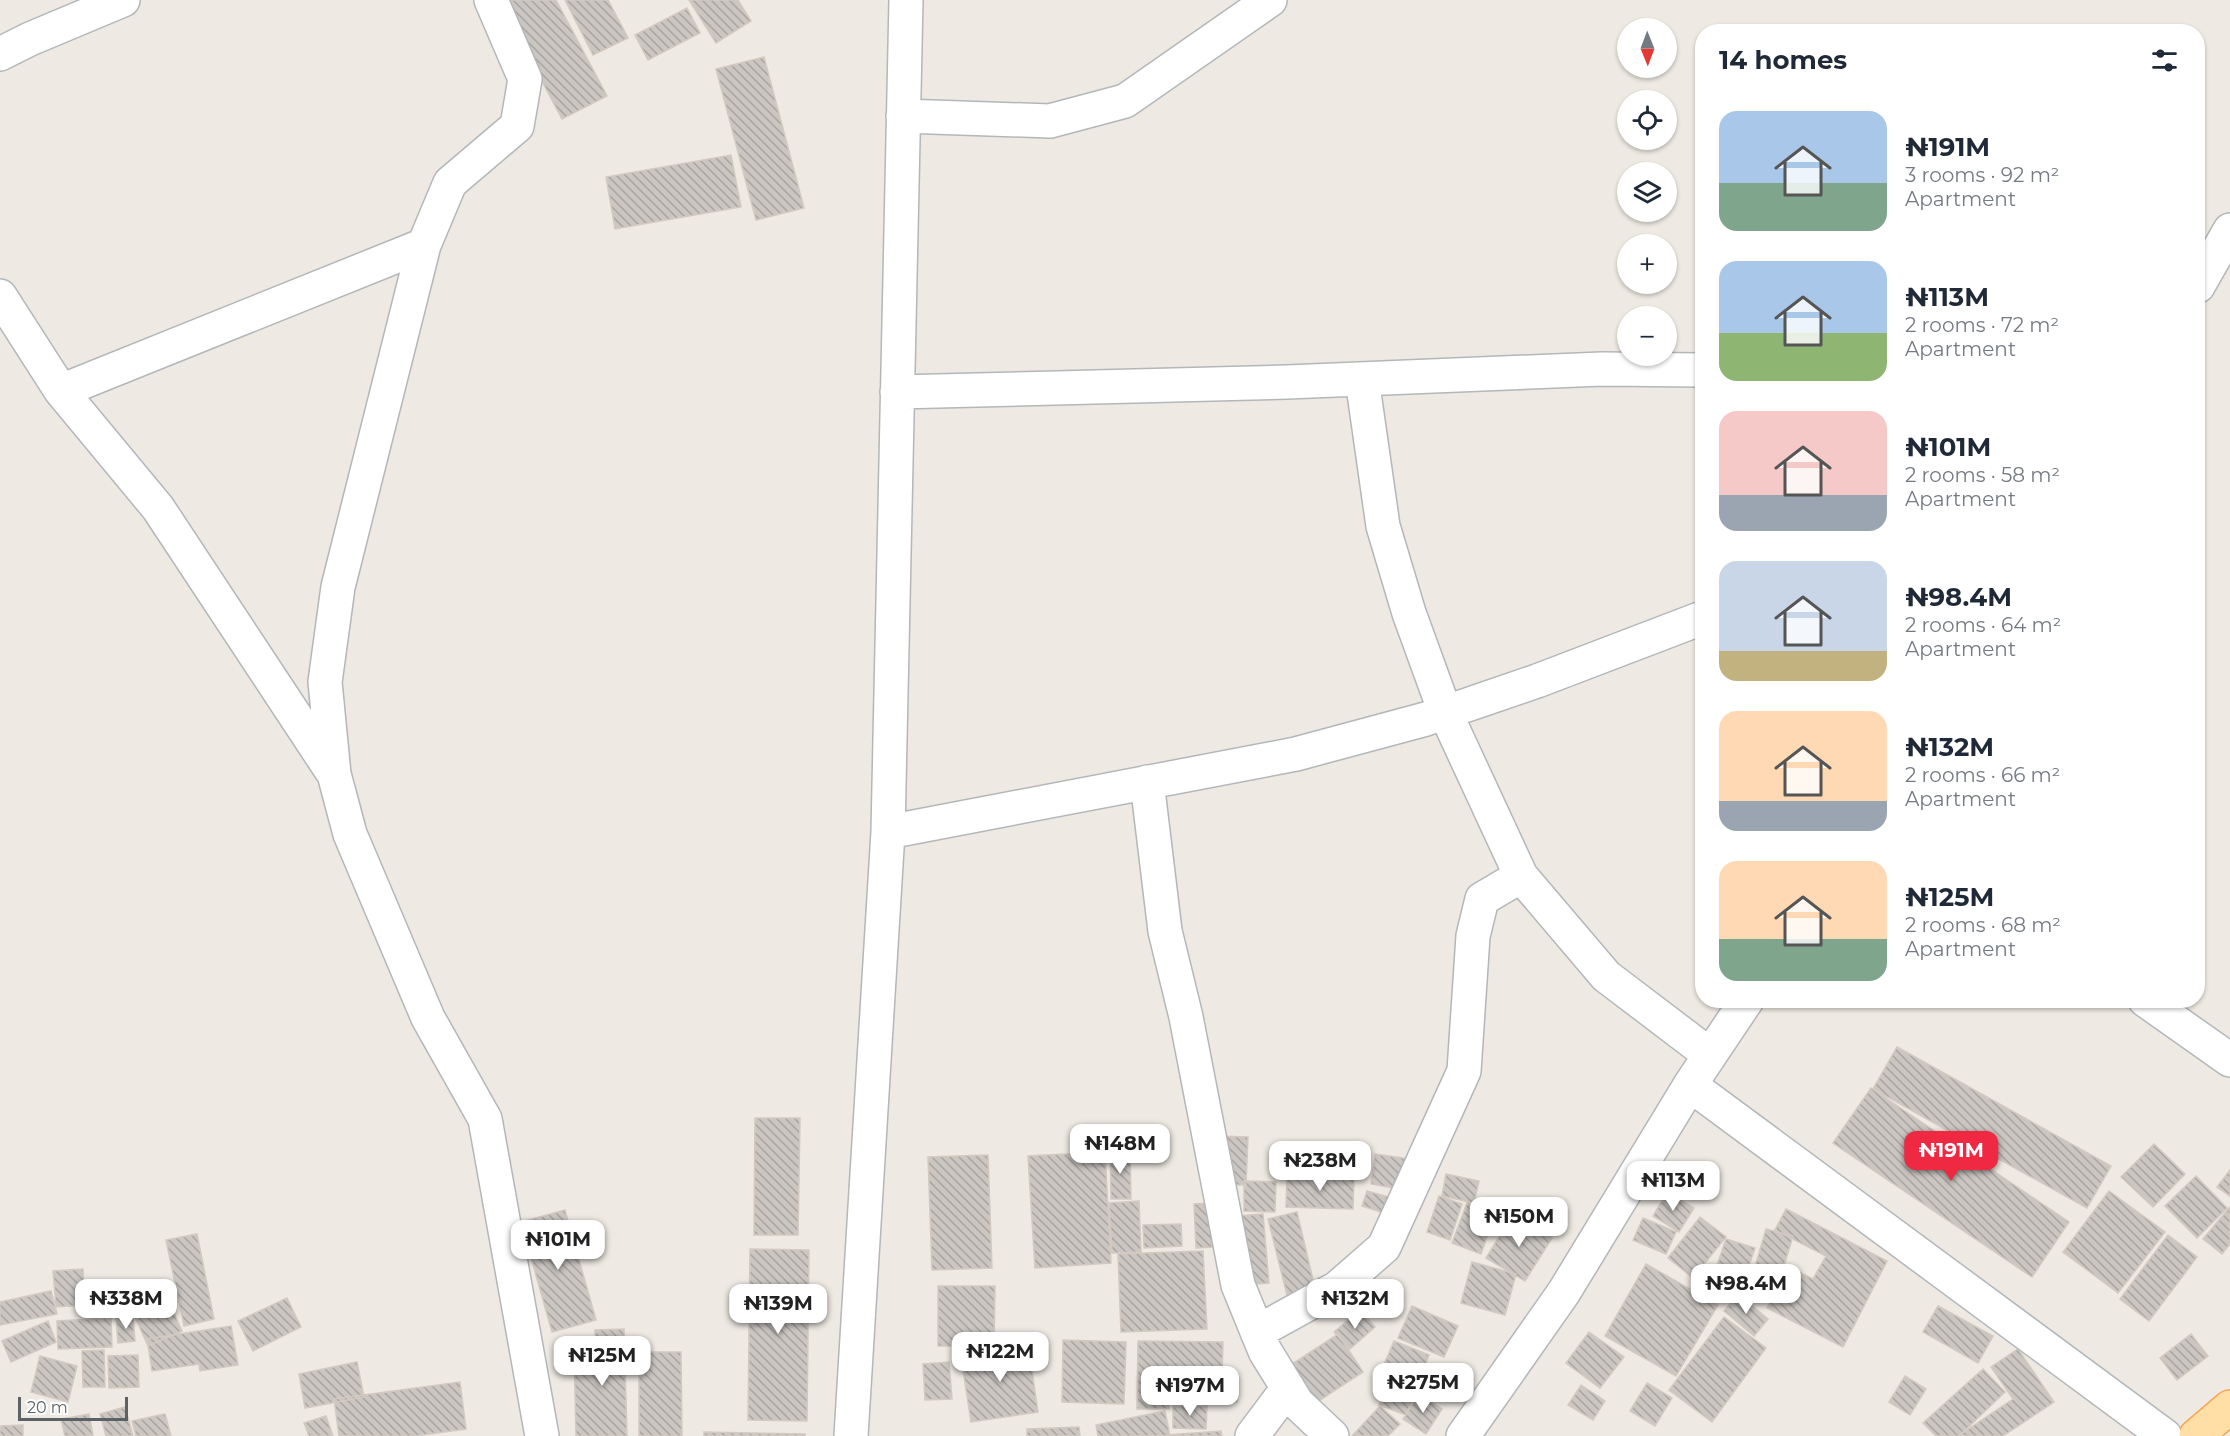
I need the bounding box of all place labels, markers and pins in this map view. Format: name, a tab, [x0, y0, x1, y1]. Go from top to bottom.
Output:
pin: ₦148M	[1078, 1124, 1162, 1175]
pin: ₦191M	[1909, 1131, 1993, 1182]
pin: ₦238M	[1278, 1141, 1362, 1192]
pin: ₦113M	[1631, 1161, 1715, 1212]
pin: ₦150M	[1477, 1197, 1561, 1248]
pin: ₦101M	[516, 1220, 600, 1271]
pin: ₦98.4M	[1697, 1264, 1795, 1315]
pin: ₦338M	[84, 1279, 168, 1330]
pin: ₦132M	[1313, 1279, 1397, 1330]
pin: ₦139M	[736, 1284, 820, 1335]
pin: ₦122M	[958, 1332, 1042, 1383]
pin: ₦125M	[560, 1336, 644, 1387]
pin: ₦275M	[1381, 1363, 1465, 1414]
pin: ₦197M	[1148, 1366, 1232, 1417]

